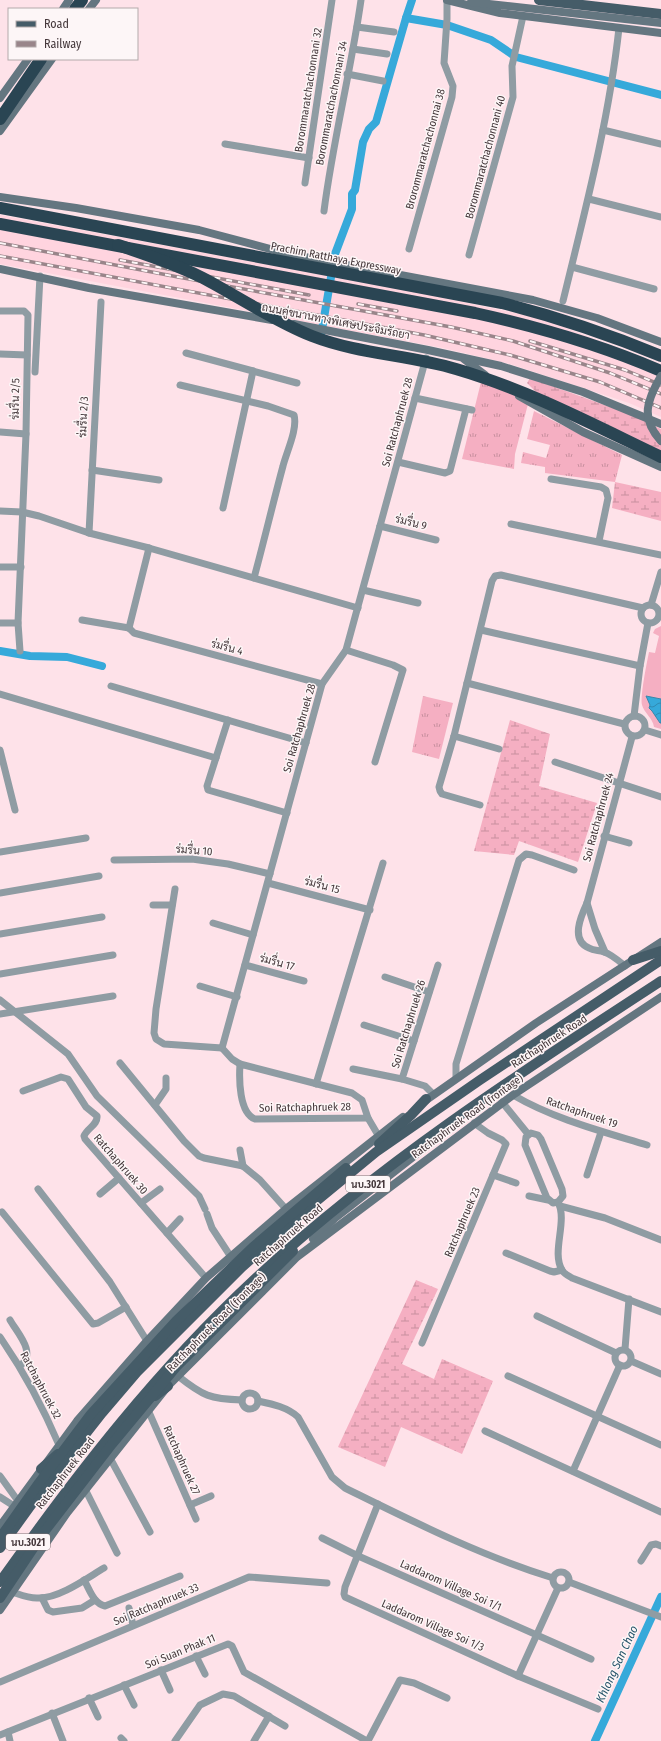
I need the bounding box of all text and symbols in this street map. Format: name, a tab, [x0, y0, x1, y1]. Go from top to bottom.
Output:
legend	[8, 8, 138, 60]
text: Road	[44, 17, 69, 31]
street label: Borommaratchachonnani 32	[292, 27, 325, 153]
text: Railway	[44, 37, 82, 51]
street label: Borommaratchachonnani 34	[313, 39, 350, 166]
street label: Brorommaratchachonnai 38	[403, 87, 448, 211]
street label: Borommaratchachonnani 40	[463, 94, 508, 220]
street label: Prachim Ratthaya Expressway	[270, 240, 402, 277]
street label: ถนนคู่ขนานทางพิเศษประจิมรัถยา	[261, 300, 411, 343]
street label: Soi Ratchaphruek 28	[379, 376, 416, 468]
street label: ร่มรื่น 2/5	[4, 378, 22, 420]
street label: ร่มรื่น 2/3	[71, 396, 91, 438]
street label: ร่มรื่น 9	[394, 507, 429, 533]
street label: ร่มรื่น 4	[210, 632, 246, 658]
street label: Soi Ratchaphruek 28	[281, 682, 319, 774]
street label: Soi Ratchaphruek 24	[580, 771, 617, 863]
street label: ร่มรื่น 10	[175, 838, 213, 858]
street label: ร่มรื่น 15	[303, 870, 342, 896]
street label: ร่มรื่น 17	[258, 947, 298, 974]
street label: Soi Ratchaphruek 26	[389, 978, 428, 1070]
street label: Ratchaphruek Road	[509, 1012, 590, 1071]
street label: Ratchaphruek Road (frontage)	[409, 1072, 526, 1161]
street label: Ratchaphruek 19	[544, 1094, 619, 1131]
street label: Soi Ratchaphruek 28	[259, 1100, 352, 1115]
street label: Ratchaphruek 30	[91, 1132, 151, 1197]
road number: นบ.3021	[346, 1176, 390, 1192]
street label: Ratchaphruek 23	[442, 1185, 483, 1259]
street label: Ratchaphruek Road	[251, 1202, 326, 1269]
street label: Ratchaphruek Road (frontage)	[164, 1270, 269, 1375]
street label: Ratchaphruek 32	[17, 1349, 64, 1421]
street label: Ratchaphruek 27	[161, 1424, 203, 1497]
street label: Ratchaphruek Road	[33, 1435, 98, 1512]
road number: นบ.3021	[6, 1534, 50, 1550]
street label: Laddarom Village Soi 1/1	[398, 1557, 504, 1614]
street label: Soi Ratchaphruek 33	[112, 1581, 201, 1628]
street label: Laddarom Village Soi 1/3	[380, 1597, 486, 1654]
water label: Khlong San Chao	[593, 1623, 641, 1705]
street label: Soi Suan Phak 11	[143, 1631, 217, 1671]

